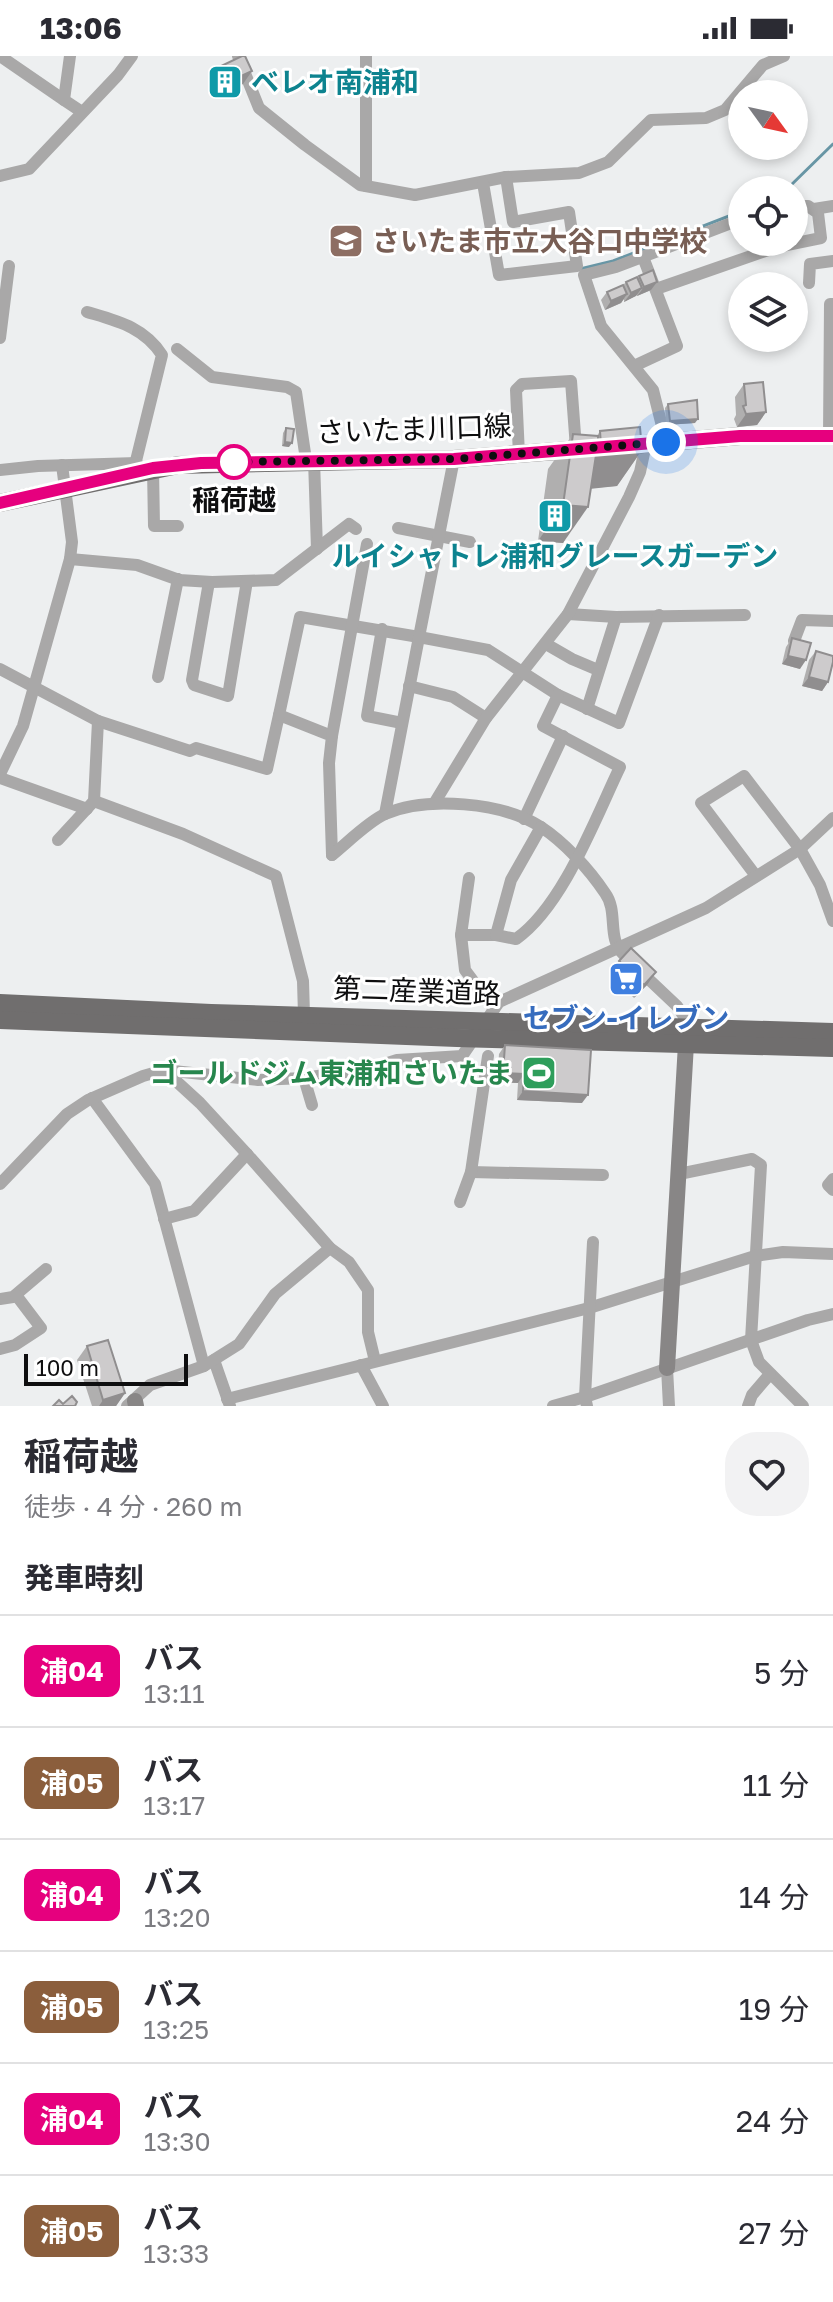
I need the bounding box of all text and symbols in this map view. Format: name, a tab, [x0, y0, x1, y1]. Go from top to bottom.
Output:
text: 13:06	[40, 10, 122, 46]
building icon: ベレオ南浦和	[206, 63, 244, 101]
place label: ベレオ南浦和	[251, 65, 419, 98]
north arrow	[728, 80, 808, 160]
map controls	[728, 80, 808, 352]
button: locate	[728, 176, 808, 256]
school or university icon: さいたま市立大谷口中学校	[327, 222, 365, 260]
place label: さいたま市立大谷口中学校	[372, 224, 707, 257]
button: layers	[728, 272, 808, 352]
street label: さいたま川口線	[316, 409, 512, 448]
your location	[646, 422, 686, 462]
marker: 稲荷越	[217, 445, 251, 479]
place label: 稲荷越	[192, 483, 276, 516]
building icon: ルイシャトレ浦和グレースガーデン	[536, 497, 574, 535]
place label: ルイシャトレ浦和グレースガーデン	[332, 539, 778, 572]
supermarket icon: セブン-イレブン	[607, 960, 645, 998]
street label: 第二産業道路	[332, 971, 502, 1010]
place label: セブン-イレブン	[523, 1001, 729, 1034]
sports icon: ゴールドジム東浦和さいたま	[520, 1054, 558, 1092]
place label: ゴールドジム東浦和さいたま	[150, 1056, 513, 1089]
scale bar	[24, 1350, 188, 1386]
text: 100 m	[36, 1354, 99, 1381]
button: heart	[725, 1432, 809, 1516]
text: 稲荷越	[24, 1433, 138, 1478]
text: 徒歩 · 4 分 · 260 m	[24, 1491, 242, 1522]
text: 発車時刻	[24, 1560, 144, 1596]
text: バス	[144, 1640, 204, 1676]
text: 浦04	[40, 1654, 104, 1687]
text: 5 分	[754, 1655, 809, 1691]
text: 13:11	[144, 1678, 205, 1709]
text: バス	[143, 1752, 203, 1788]
text: 浦05	[40, 1766, 103, 1799]
text: 11 分	[742, 1767, 809, 1803]
text: 13:17	[143, 1790, 205, 1821]
text: バス	[144, 1864, 204, 1900]
text: 浦04	[40, 1878, 104, 1911]
text: 14 分	[739, 1879, 809, 1915]
text: 13:20	[144, 1902, 211, 1933]
text: バス	[143, 1976, 203, 2012]
text: 浦05	[40, 1990, 103, 2023]
text: 19 分	[739, 1991, 809, 2027]
text: 13:25	[143, 2014, 209, 2045]
text: バス	[144, 2088, 204, 2124]
text: 浦04	[40, 2102, 104, 2135]
text: 24 分	[736, 2103, 809, 2139]
text: 13:30	[144, 2126, 211, 2157]
text: バス	[143, 2200, 203, 2236]
text: 浦05	[40, 2214, 103, 2247]
text: 27 分	[738, 2215, 809, 2251]
text: 13:33	[143, 2238, 209, 2269]

